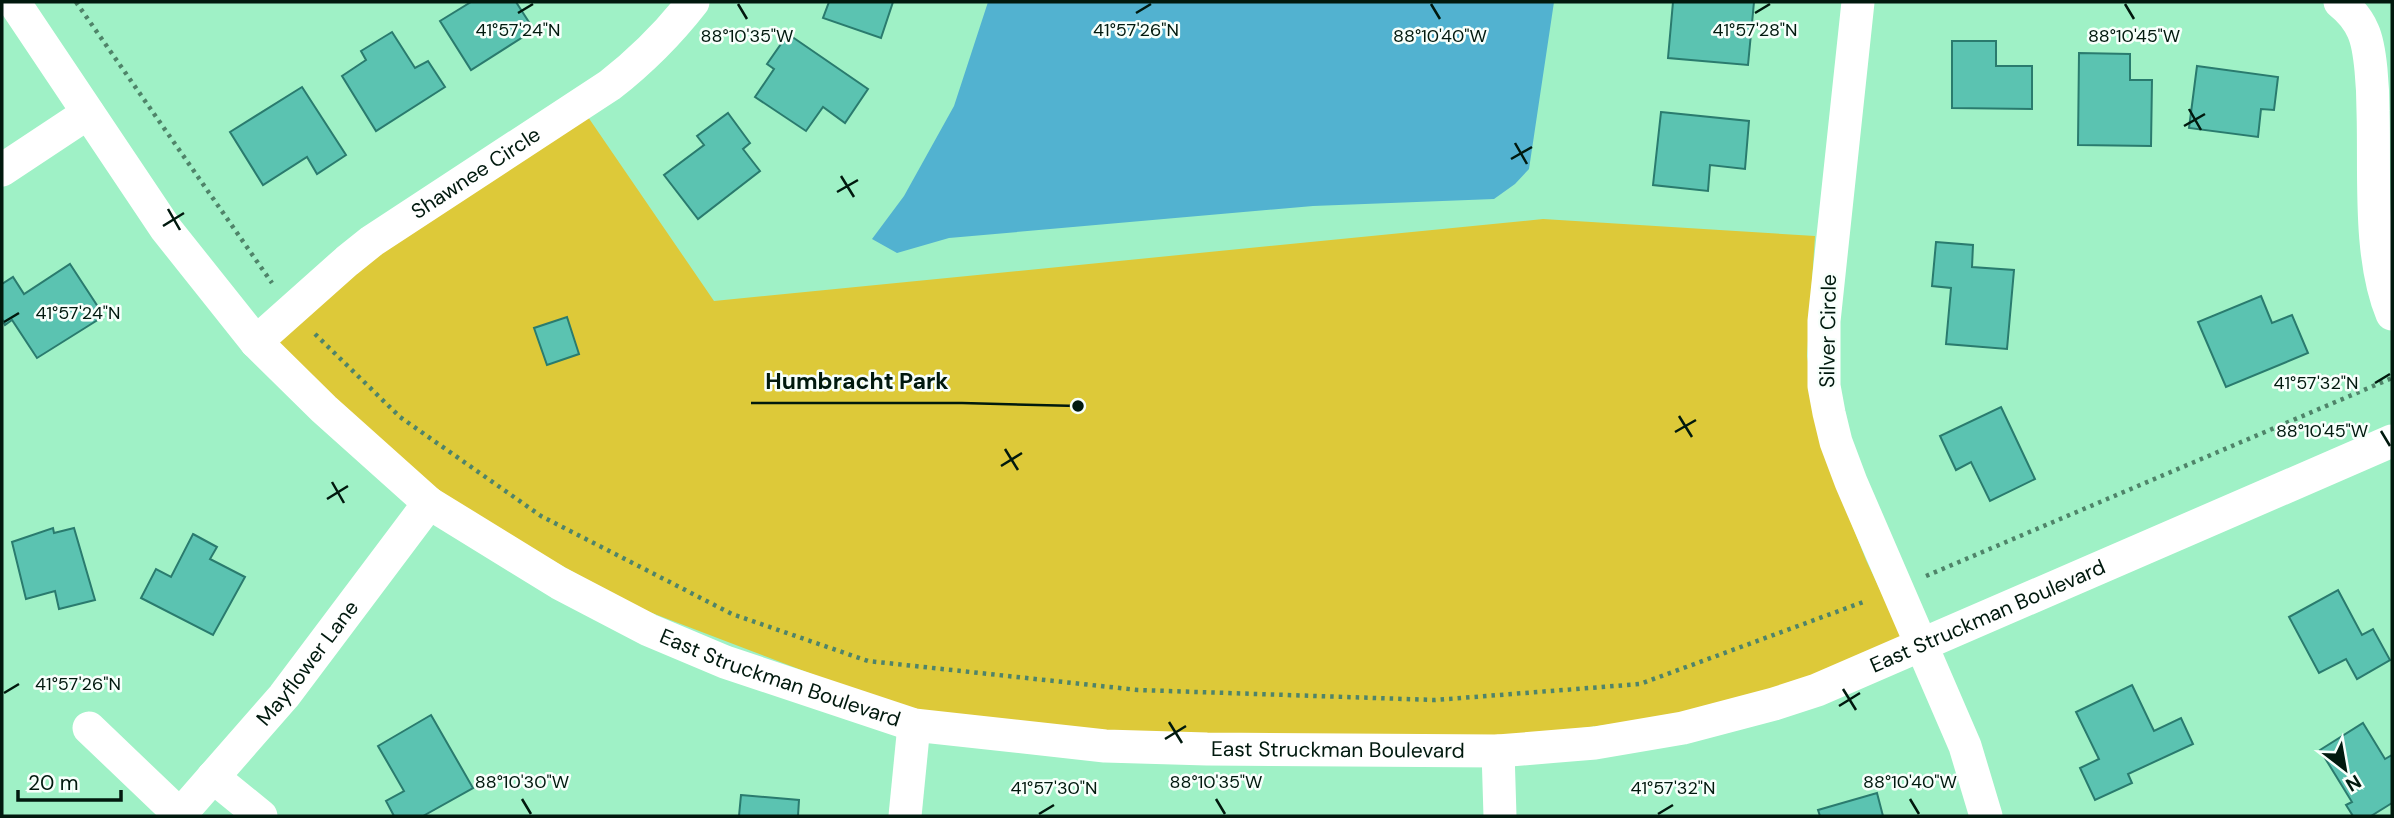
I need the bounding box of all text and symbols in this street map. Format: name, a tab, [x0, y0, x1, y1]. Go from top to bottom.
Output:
text: 41°57'24"N	[475, 18, 561, 42]
text: 41°57'26"N	[1093, 18, 1179, 42]
text: 41°57'28"N	[1712, 18, 1798, 42]
text: 88°10'35"W	[701, 24, 793, 48]
text: 88°10'40"W	[1393, 24, 1487, 48]
text: 88°10'45"W	[2088, 24, 2180, 48]
street label: Shawnee Circle	[406, 120, 546, 226]
street label: Silver Circle	[1813, 274, 1843, 388]
text: 41°57'24"N	[35, 301, 121, 325]
callout: Humbracht Park	[751, 359, 962, 403]
text: Humbracht Park	[765, 366, 949, 396]
text: 41°57'32"N	[2273, 371, 2359, 395]
text: 88°10'45"W	[2276, 419, 2368, 443]
street label: East Struckman Boulevard	[1866, 553, 2110, 679]
street label: Mayflower Lane	[250, 594, 365, 732]
street label: East Struckman Boulevard	[655, 622, 904, 734]
text: 41°57'26"N	[35, 672, 121, 696]
north arrow	[2310, 734, 2380, 804]
street label: East Struckman Boulevard	[1211, 735, 1465, 765]
scale bar	[18, 758, 121, 802]
text: 20 m	[28, 769, 79, 797]
text: N	[2341, 769, 2366, 797]
text: 88°10'30"W	[475, 770, 569, 794]
text: 88°10'35"W	[1170, 770, 1262, 794]
text: 88°10'40"W	[1863, 770, 1957, 794]
text: 41°57'30"N	[1010, 776, 1098, 800]
text: 41°57'32"N	[1630, 776, 1716, 800]

